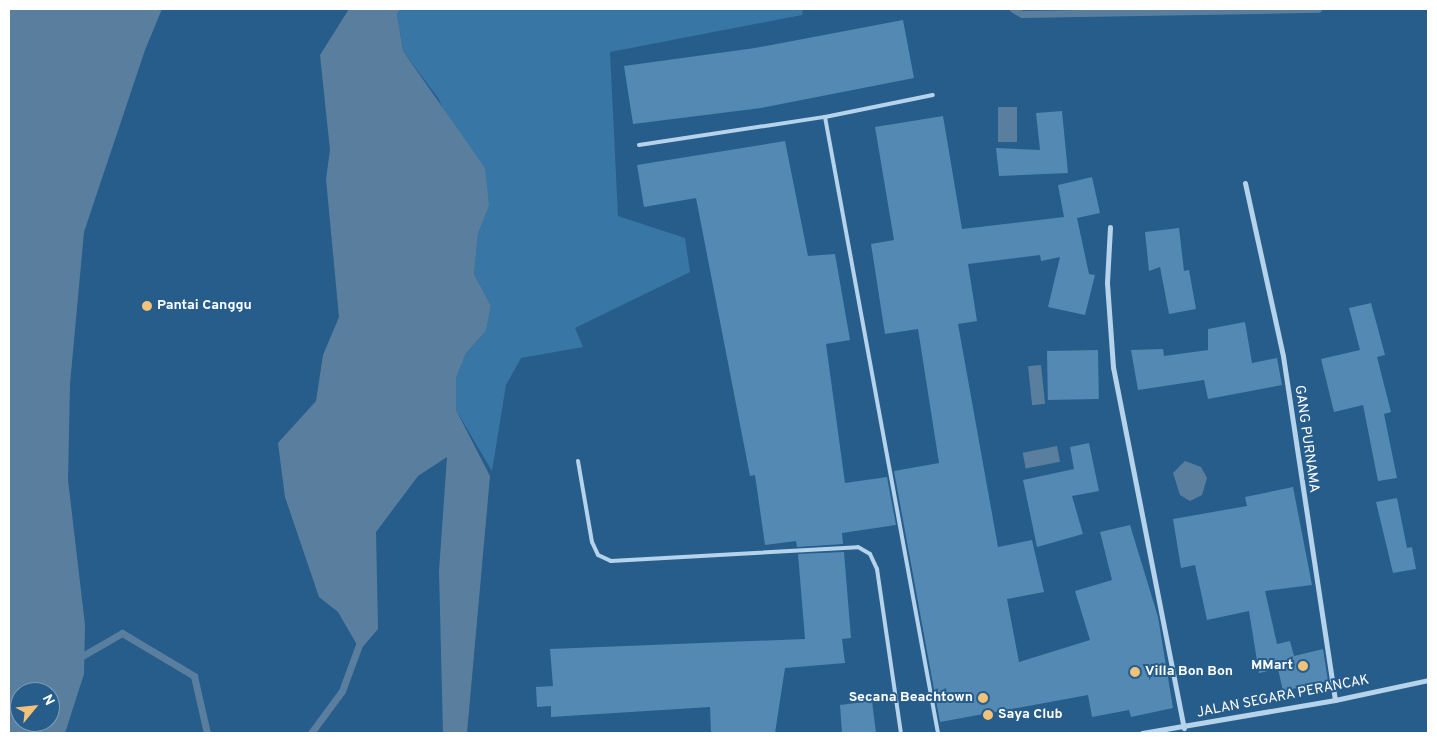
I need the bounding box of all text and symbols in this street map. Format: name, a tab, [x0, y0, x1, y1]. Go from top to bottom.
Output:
place label: Pantai Canggu	[157, 298, 252, 314]
marker: Pantai Canggu	[141, 300, 153, 312]
street label: GANG PURNAMA	[1290, 384, 1322, 494]
place label: MMart	[1251, 658, 1293, 674]
marker: MMart	[1297, 660, 1309, 672]
place label: Villa Bon Bon	[1145, 664, 1233, 680]
marker: Villa Bon Bon	[1129, 666, 1141, 678]
street label: JALAN SEGARA PERANCAK	[1195, 672, 1371, 722]
north arrow	[10, 682, 60, 732]
place label: Secana Beachtown	[849, 690, 973, 706]
text: N	[38, 692, 58, 709]
marker: Secana Beachtown	[977, 692, 989, 704]
place label: Saya Club	[998, 707, 1063, 723]
marker: Saya Club	[982, 709, 994, 721]

